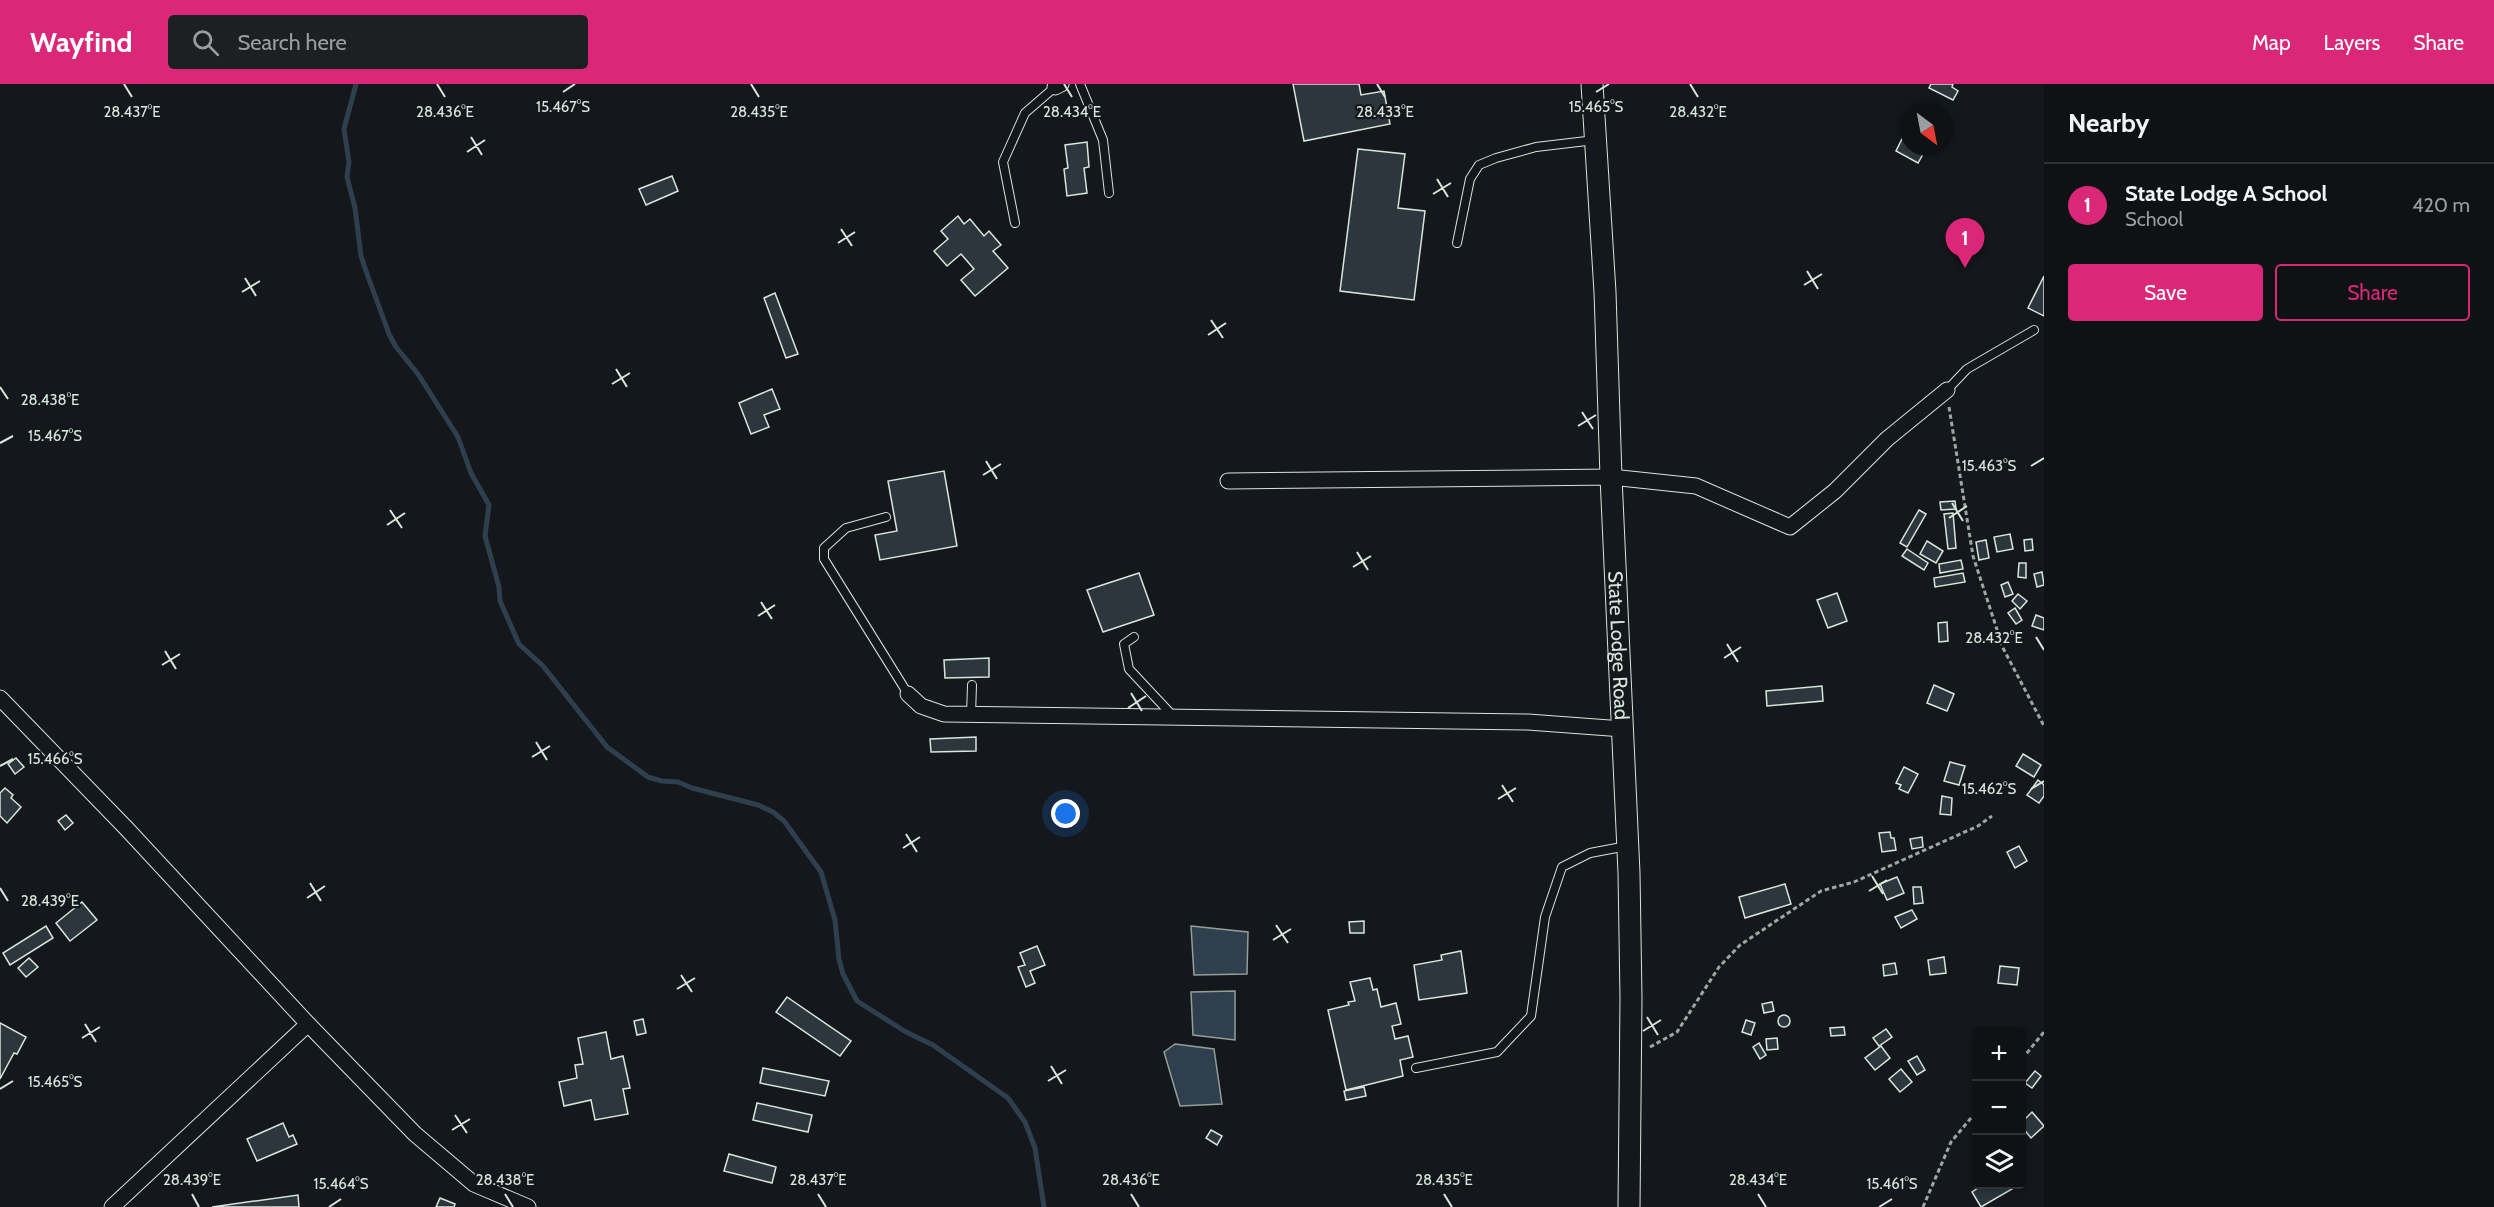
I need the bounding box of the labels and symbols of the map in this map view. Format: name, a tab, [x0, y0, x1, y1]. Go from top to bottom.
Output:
text: 15.467°S	[536, 98, 590, 116]
text: 15.465°S	[1569, 98, 1624, 116]
north arrow	[1900, 102, 1954, 156]
text: 28.437°E	[103, 103, 161, 121]
text: 28.436°E	[416, 103, 474, 121]
text: 28.435°E	[730, 103, 788, 121]
text: 28.434°E	[1043, 103, 1101, 121]
text: 28.433°E	[1356, 103, 1414, 121]
text: 28.432°E	[1669, 103, 1727, 121]
pin: 1	[1946, 218, 1984, 268]
text: 28.438°E	[21, 391, 79, 409]
text: 15.467°S	[28, 427, 82, 445]
text: 15.463°S	[1962, 457, 2017, 475]
street label: State Lodge Road	[1603, 570, 1634, 720]
text: 28.432°E	[1965, 629, 2023, 647]
text: 15.466°S	[28, 750, 83, 768]
text: 15.462°S	[1962, 780, 2016, 798]
your location	[1051, 799, 1080, 828]
text: 28.439°E	[21, 892, 79, 910]
text: 15.465°S	[28, 1073, 83, 1091]
text: 28.439°E	[163, 1171, 221, 1189]
text: 28.438°E	[476, 1171, 534, 1189]
text: 28.437°E	[789, 1171, 847, 1189]
text: 28.436°E	[1102, 1171, 1160, 1189]
text: 28.435°E	[1415, 1171, 1473, 1189]
text: 28.434°E	[1729, 1171, 1787, 1189]
text: 15.464°S	[314, 1175, 369, 1193]
text: 15.461°S	[1866, 1175, 1918, 1193]

